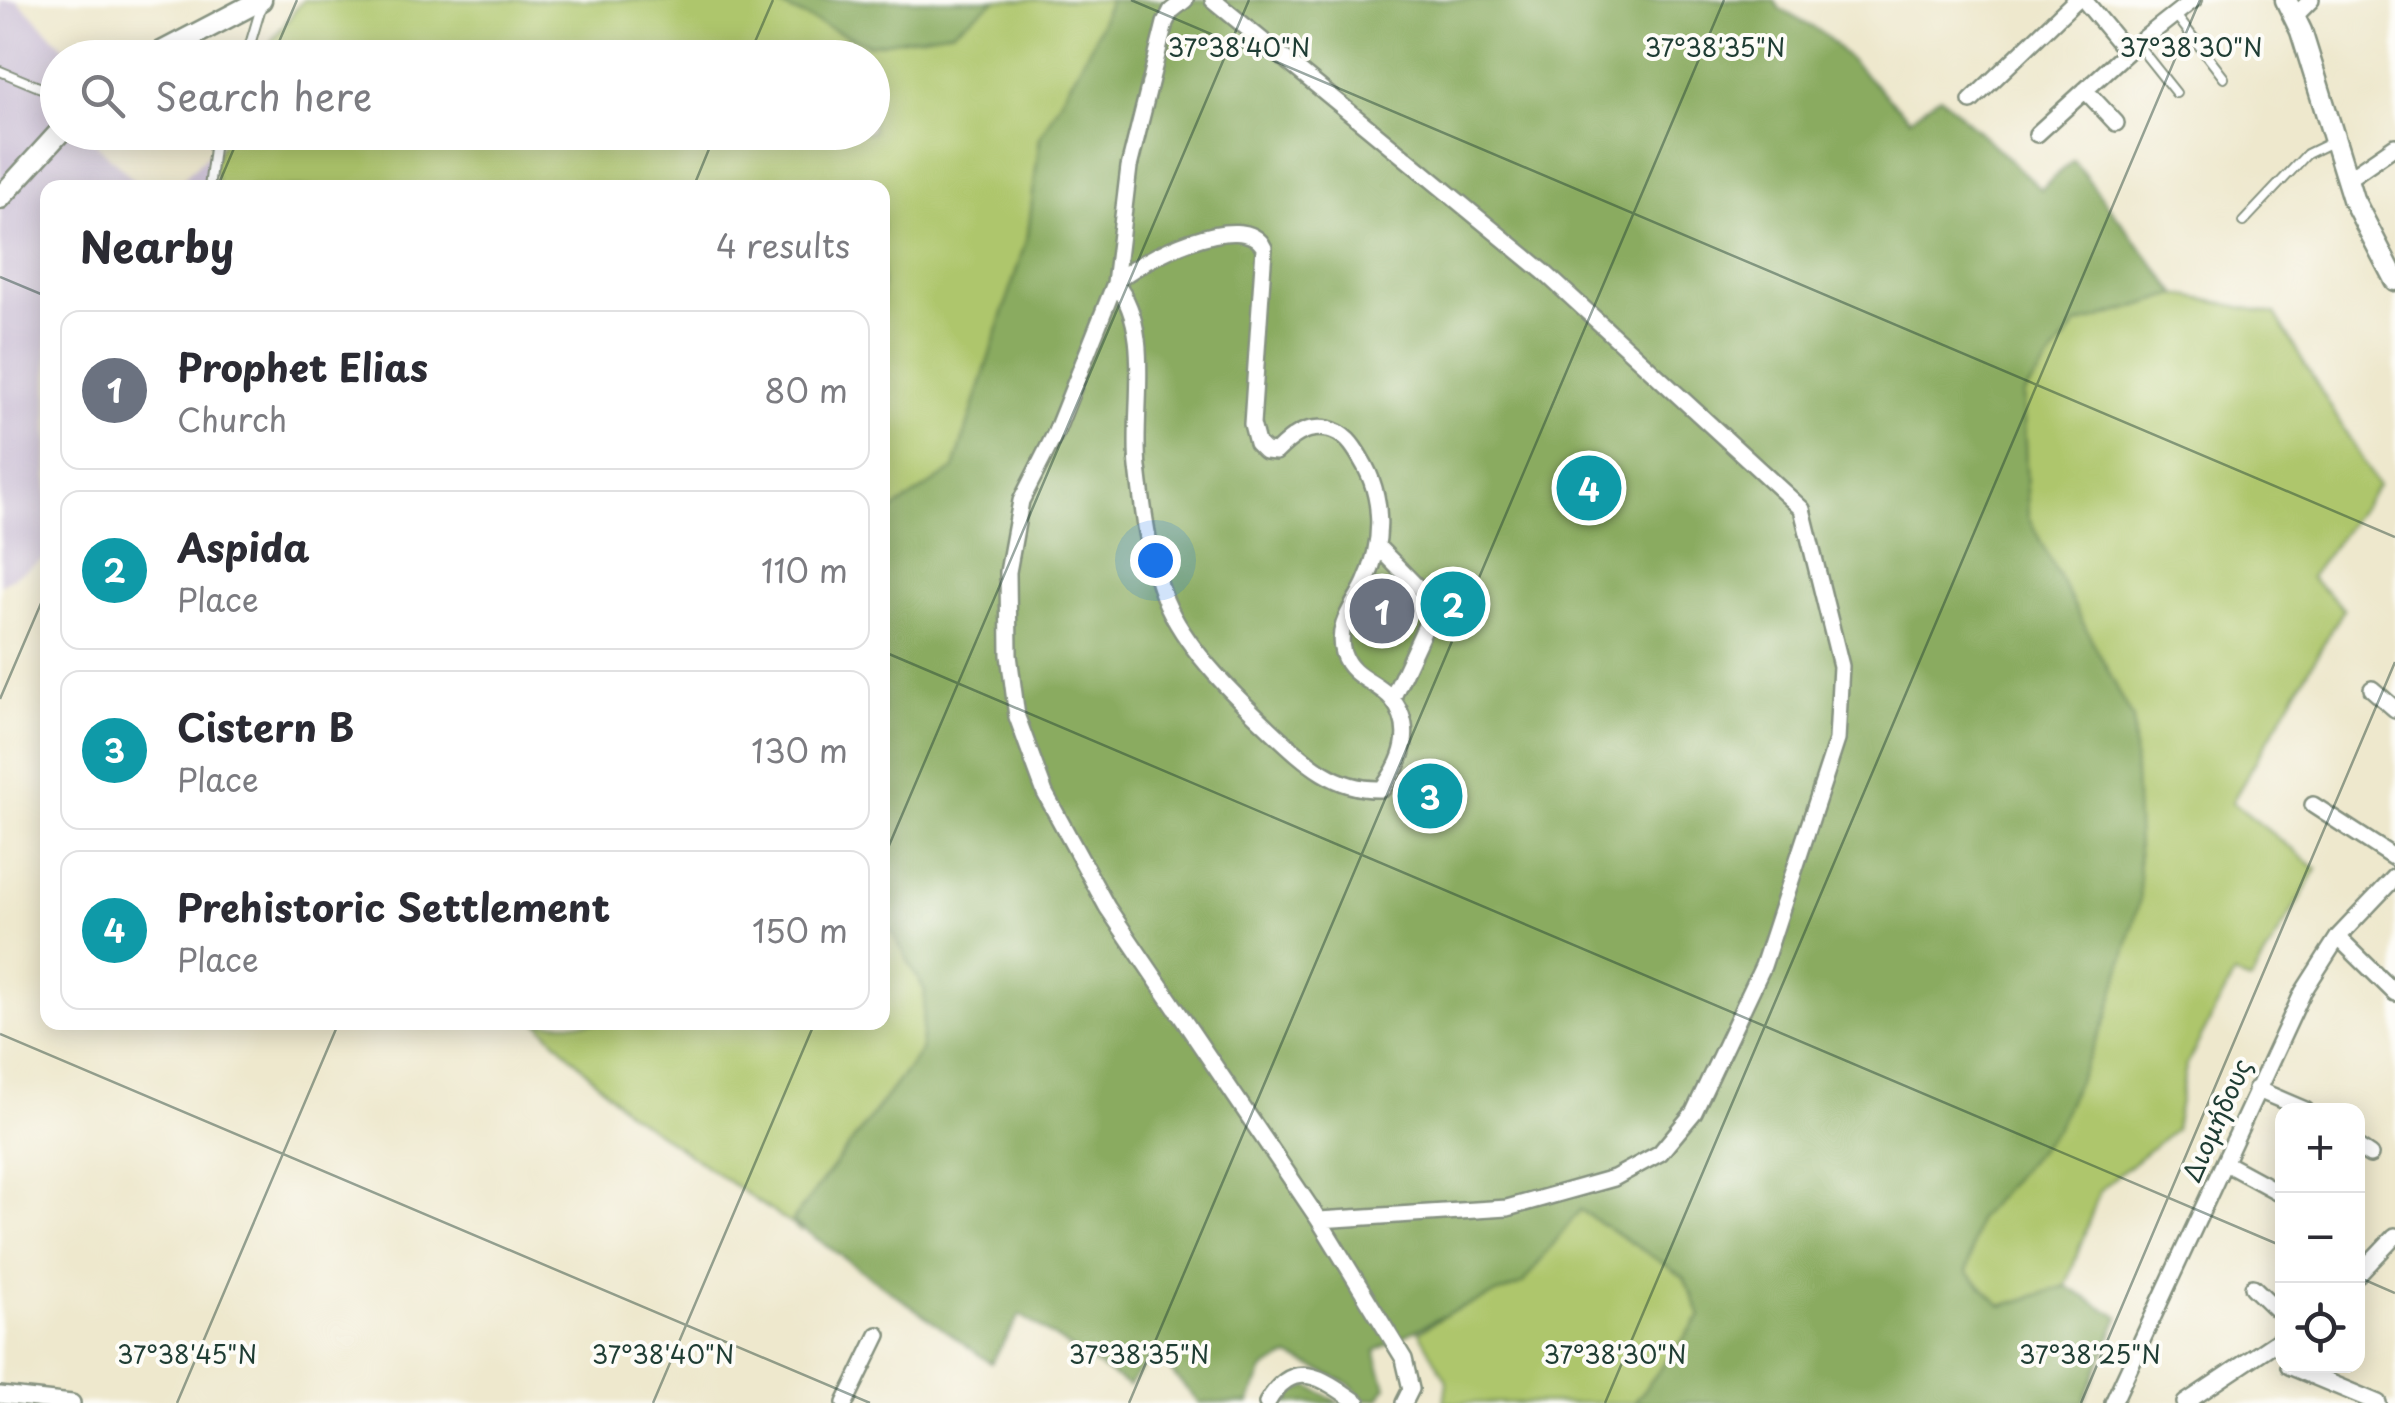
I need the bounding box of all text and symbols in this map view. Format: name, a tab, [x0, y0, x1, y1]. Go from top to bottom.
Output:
text: 37°38'40"N	[1168, 28, 1310, 66]
text: 37°38'35"N	[1645, 28, 1785, 66]
text: 37°38'30"N	[2119, 28, 2263, 66]
search box	[40, 40, 890, 150]
text: Search here	[155, 67, 372, 124]
icon: search	[75, 68, 130, 123]
text: Nearby	[80, 214, 234, 277]
text: 4 results	[716, 221, 850, 269]
text: Prophet Elias	[177, 338, 428, 395]
text: 1	[107, 366, 122, 414]
text: 80 m	[764, 366, 848, 414]
text: Church	[177, 395, 287, 443]
pin: 4	[1556, 450, 1622, 526]
text: Aspida	[177, 518, 310, 575]
your location	[1130, 535, 1181, 586]
text: 2	[103, 546, 126, 594]
text: 110 m	[761, 546, 848, 594]
pin: 2	[1420, 566, 1486, 642]
pin: 1	[1350, 574, 1414, 648]
text: Place	[177, 575, 259, 623]
text: Cistern B	[177, 698, 355, 755]
text: 3	[104, 726, 125, 774]
text: 130 m	[751, 726, 848, 774]
text: Place	[177, 755, 259, 803]
pin: 3	[1398, 758, 1462, 834]
text: Prehistoric Settlement	[177, 878, 610, 935]
text: 4	[104, 906, 125, 954]
text: 150 m	[752, 906, 848, 954]
text: Place	[177, 935, 259, 983]
street label: Διομήδους	[2172, 1052, 2260, 1188]
map controls	[2275, 1103, 2365, 1373]
button: +	[2275, 1103, 2365, 1193]
button: −	[2275, 1193, 2365, 1283]
button: locate	[2275, 1283, 2365, 1373]
text: 37°38'45"N	[117, 1335, 257, 1373]
text: 37°38'40"N	[592, 1335, 734, 1373]
text: 37°38'35"N	[1069, 1335, 1209, 1373]
text: 37°38'30"N	[1543, 1335, 1687, 1373]
text: 37°38'25"N	[2019, 1335, 2161, 1373]

